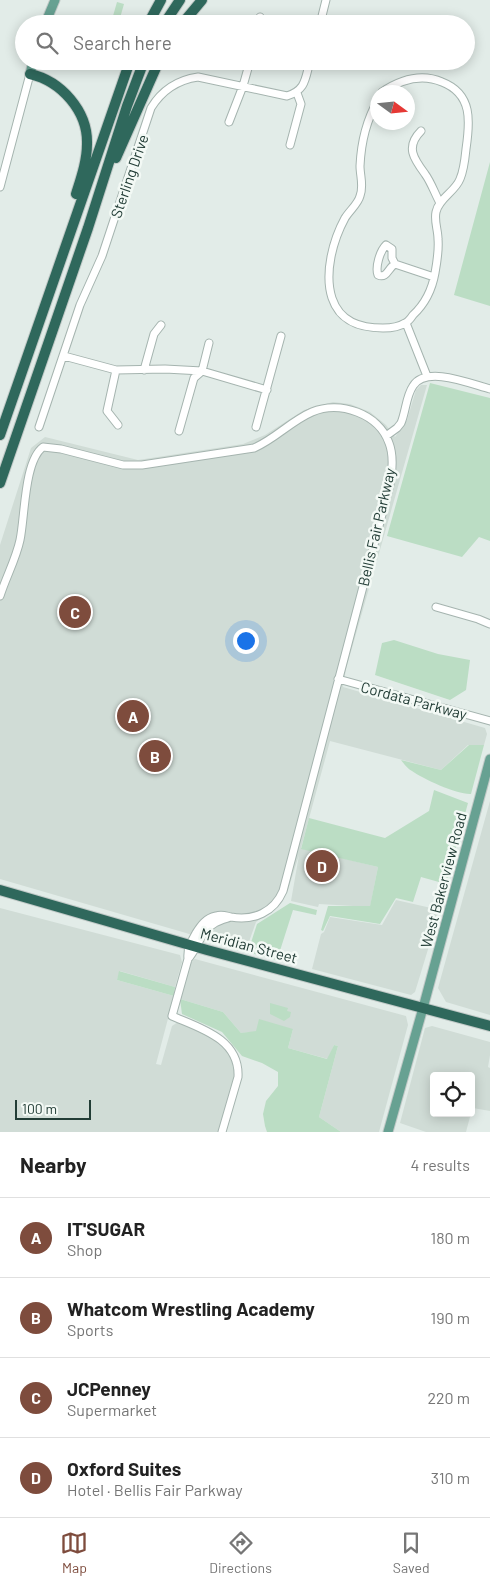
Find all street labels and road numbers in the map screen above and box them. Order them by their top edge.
street label: Sterling Drive [106,132,152,220]
street label: Bellis Fair Parkway [354,466,398,588]
street label: Cordata Parkway [359,677,469,723]
street label: West Bakerview Road [416,810,470,950]
street label: Meridian Street [199,923,299,967]

